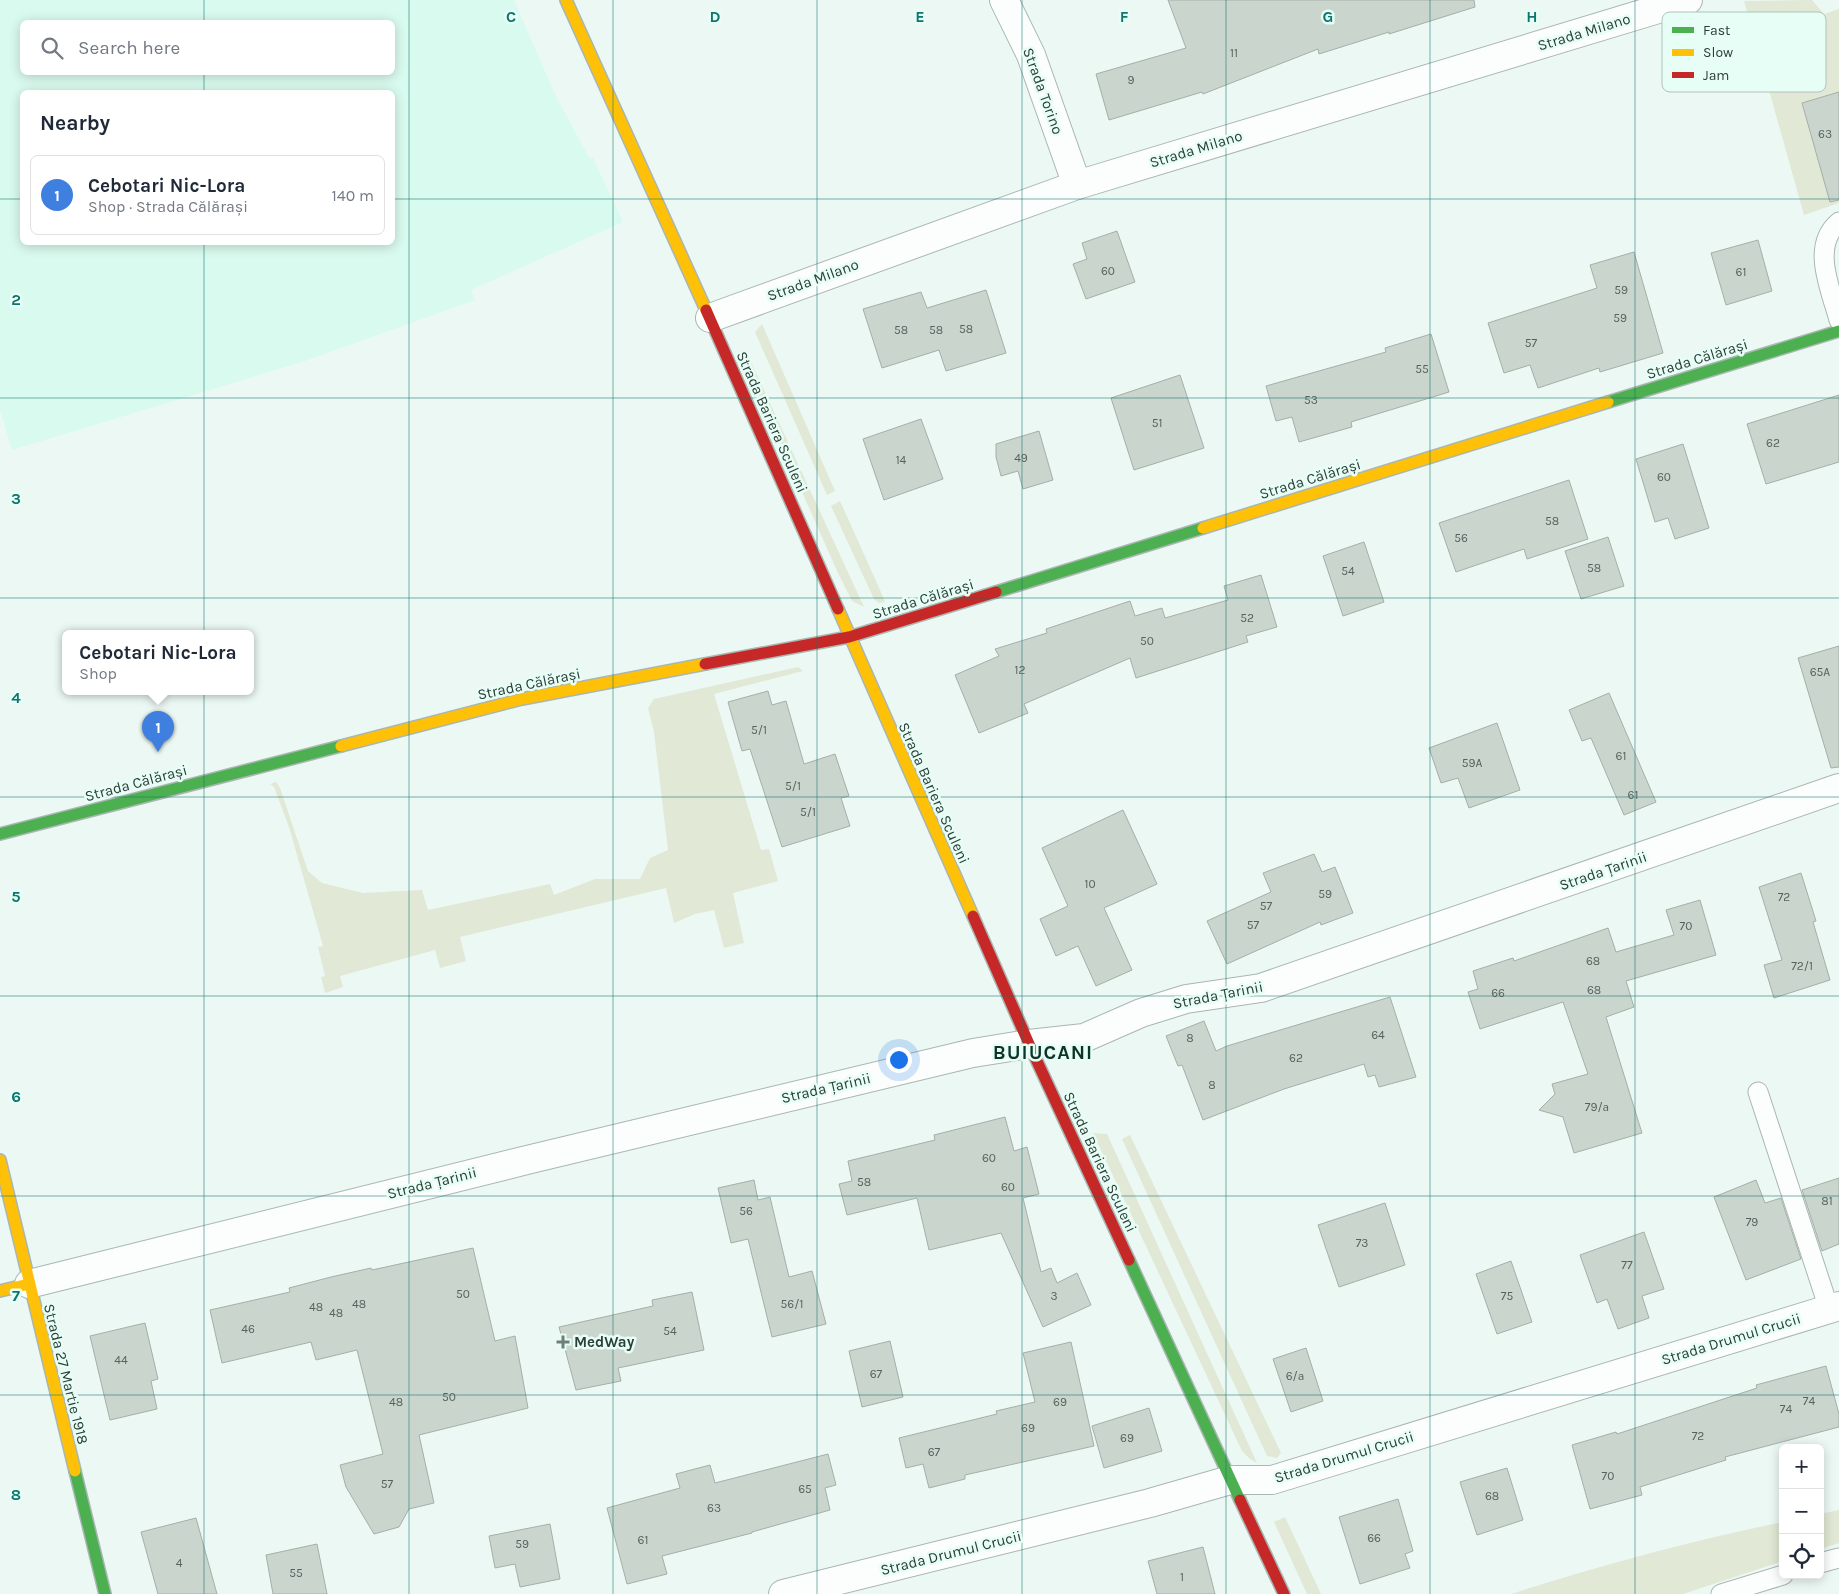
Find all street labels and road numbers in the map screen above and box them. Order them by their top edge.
street label: Strada Milano [1535,9,1633,55]
street label: Strada Torino [1019,45,1067,137]
street label: Strada Milano [1147,126,1245,172]
street label: Strada Milano [765,255,861,305]
street label: Strada Călărași [1644,335,1750,383]
street label: Strada Bariera Sculeni [733,349,811,495]
street label: Strada Călărași [1257,455,1363,503]
street label: Strada Călărași [870,575,976,623]
street label: Strada Călărași [476,664,582,704]
street label: Strada Bariera Sculeni [895,720,973,866]
street label: Strada Călărași [83,761,189,805]
street label: Strada Țarinii [1557,848,1649,894]
street label: Strada Țarinii [1171,977,1265,1013]
street label: Strada Țarinii [779,1069,873,1107]
street label: Strada Bariera Sculeni [1060,1089,1140,1235]
street label: Strada Țarinii [385,1163,479,1203]
street label: Strada 27 Martie 1918 [40,1302,92,1446]
street label: Strada Drumul Crucii [1659,1309,1803,1369]
street label: Strada Drumul Crucii [1272,1427,1416,1487]
street label: Strada Drumul Crucii [879,1527,1023,1579]

